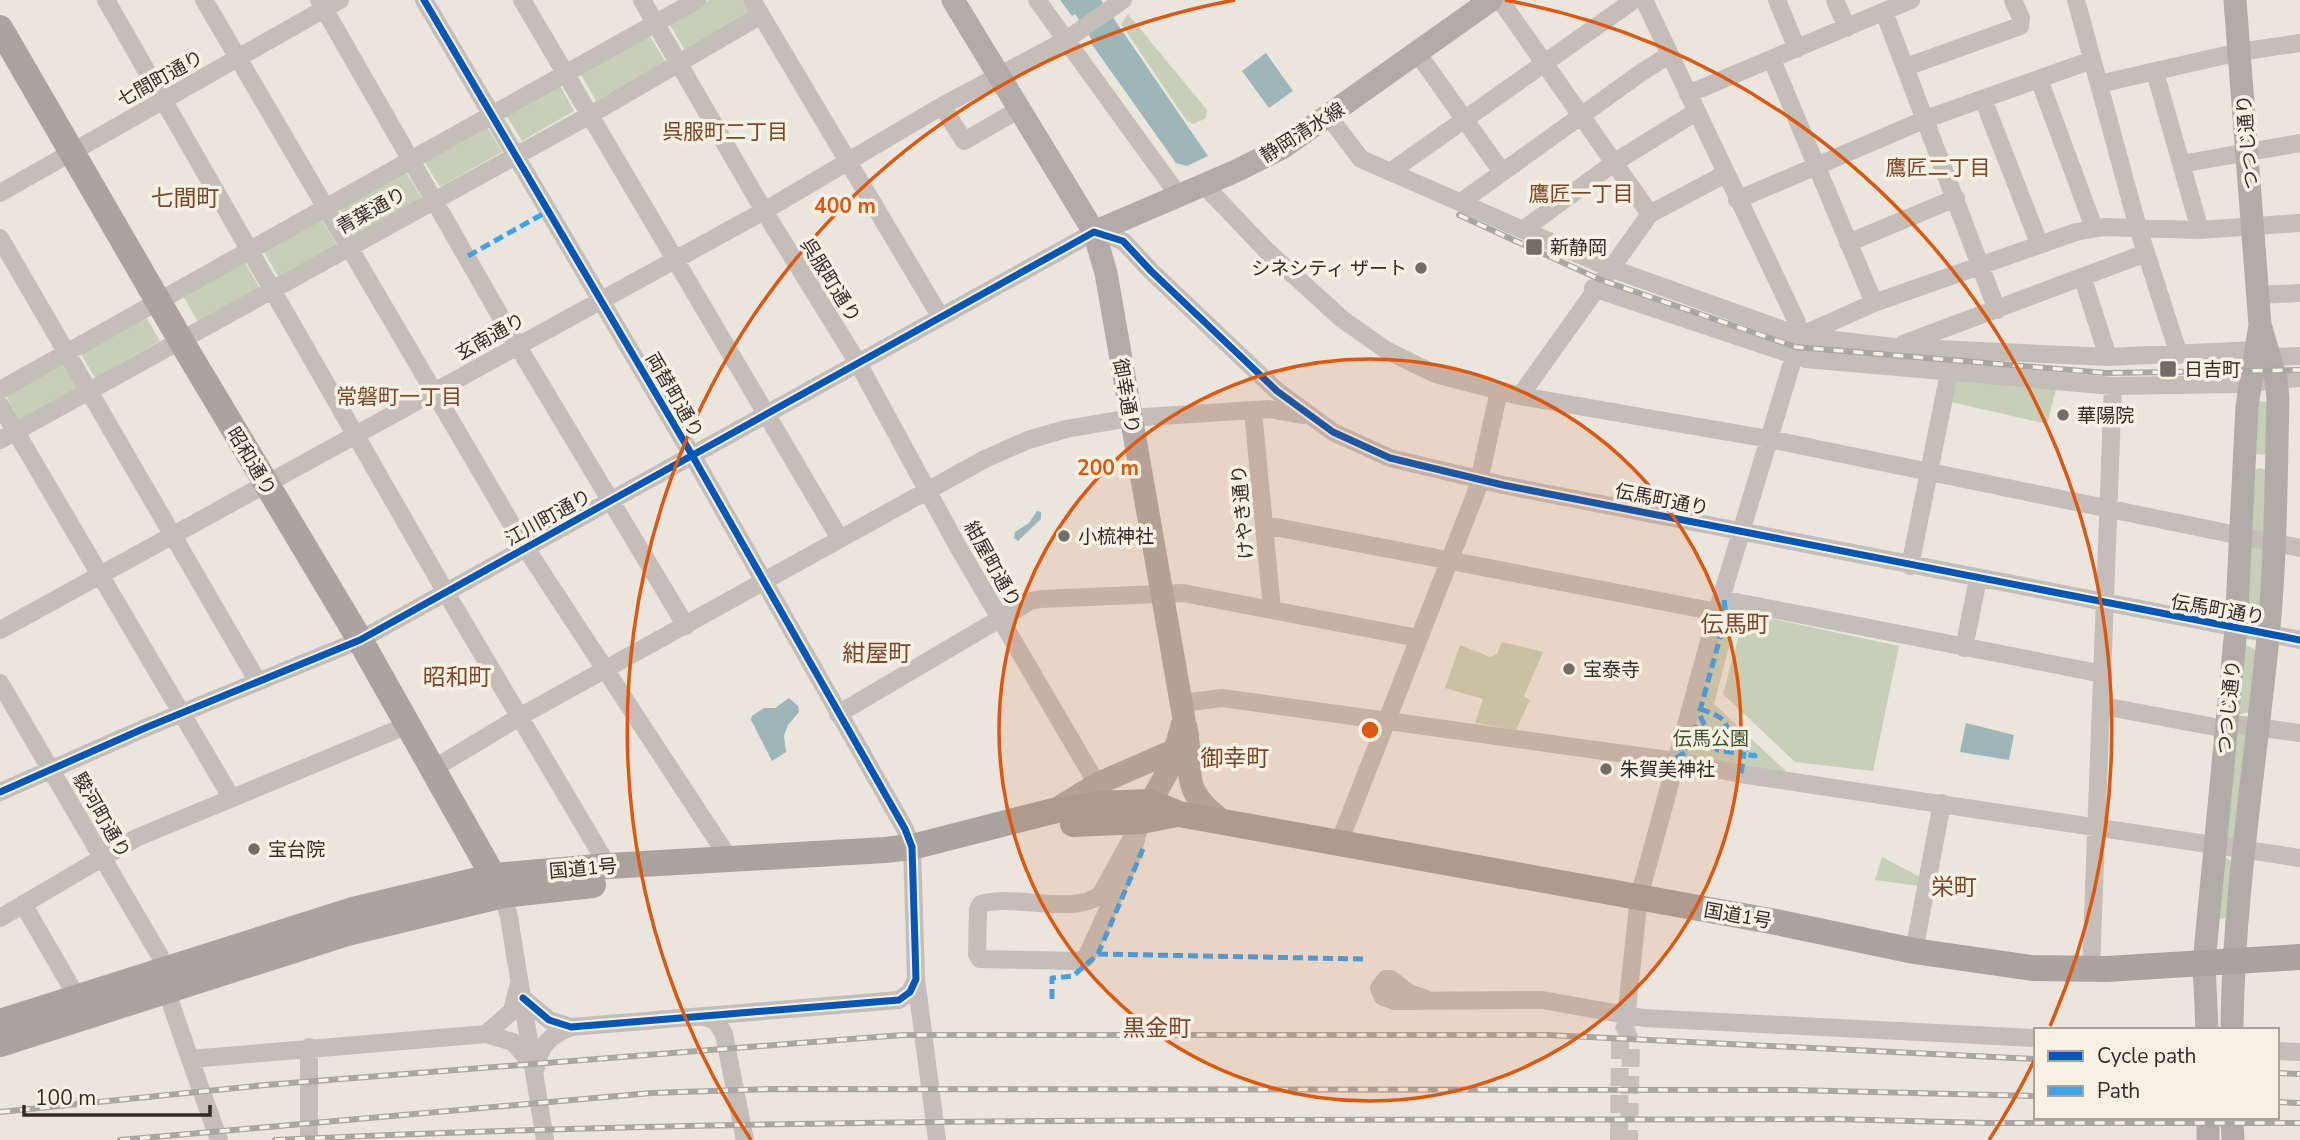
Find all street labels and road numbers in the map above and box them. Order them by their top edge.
street label: 七間町通り [113,44,208,113]
street label: つつじ通り [2231,93,2265,190]
street label: 静岡清水線 [1255,97,1350,169]
street label: 青葉通り [332,181,411,241]
street label: 呉服町通り [794,233,866,328]
street label: 玄南通り [451,307,530,367]
street label: 両替町通り [639,348,709,443]
street label: 御幸通り [1107,356,1145,436]
street label: 昭和通り [220,422,282,501]
street label: けやき通り [1226,463,1260,560]
street label: 伝馬町通り [1613,478,1711,522]
street label: 江川町通り [501,483,596,552]
street label: 紺屋町通り [958,517,1027,612]
street label: 伝馬町通り [2169,589,2267,631]
street label: つつじ通り [2211,658,2247,756]
street label: 駿河町通り [66,768,136,863]
street label: 国道1号 [548,853,618,885]
street label: 国道1号 [1702,897,1774,935]

